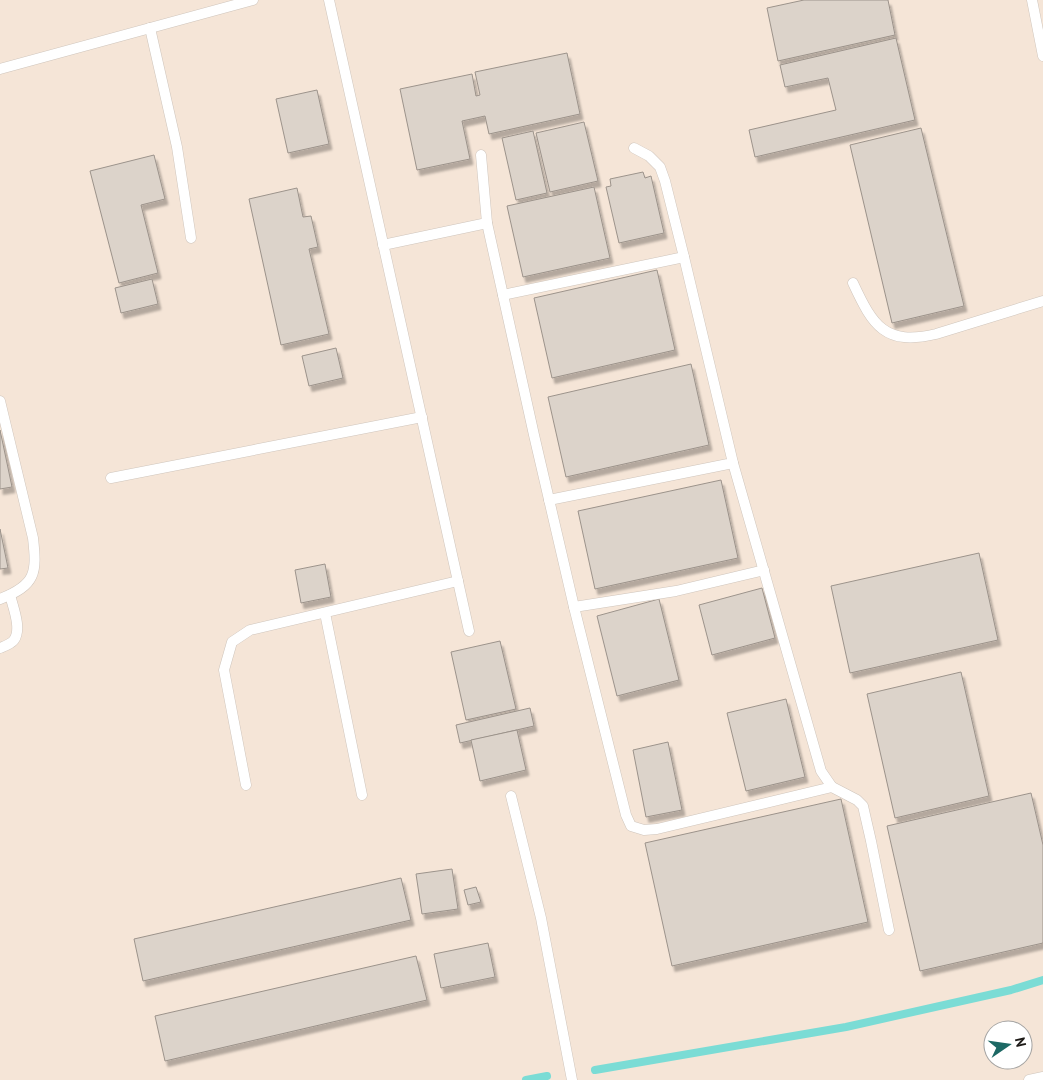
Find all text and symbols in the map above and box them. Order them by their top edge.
north arrow [983,1020,1033,1070]
text: N [1011,1036,1030,1049]

